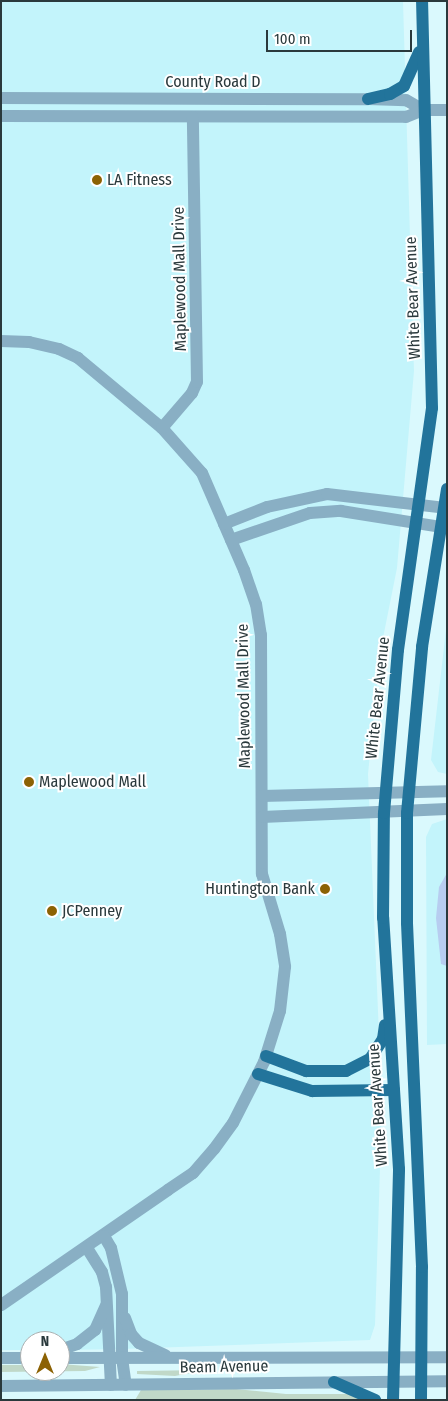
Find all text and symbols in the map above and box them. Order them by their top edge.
scale bar [268,20,414,52]
text: 100 m [274,30,311,48]
street label: County Road D [165,72,261,92]
place label: LA Fitness [107,170,172,190]
marker: LA Fitness [91,174,103,186]
street label: Maplewood Mall Drive [169,207,191,351]
street label: White Bear Avenue [401,236,425,360]
street label: Maplewood Mall Drive [233,624,255,768]
street label: White Bear Avenue [362,636,394,760]
place label: Maplewood Mall [39,772,146,792]
marker: Maplewood Mall [23,776,35,788]
place label: Huntington Bank [205,879,315,899]
marker: Huntington Bank [319,883,331,895]
place label: JCPenney [62,901,122,921]
marker: JCPenney [46,905,58,917]
street label: White Bear Avenue [364,1043,392,1167]
north arrow [20,1331,70,1381]
text: N [41,1333,49,1350]
street label: Beam Avenue [180,1357,268,1377]

